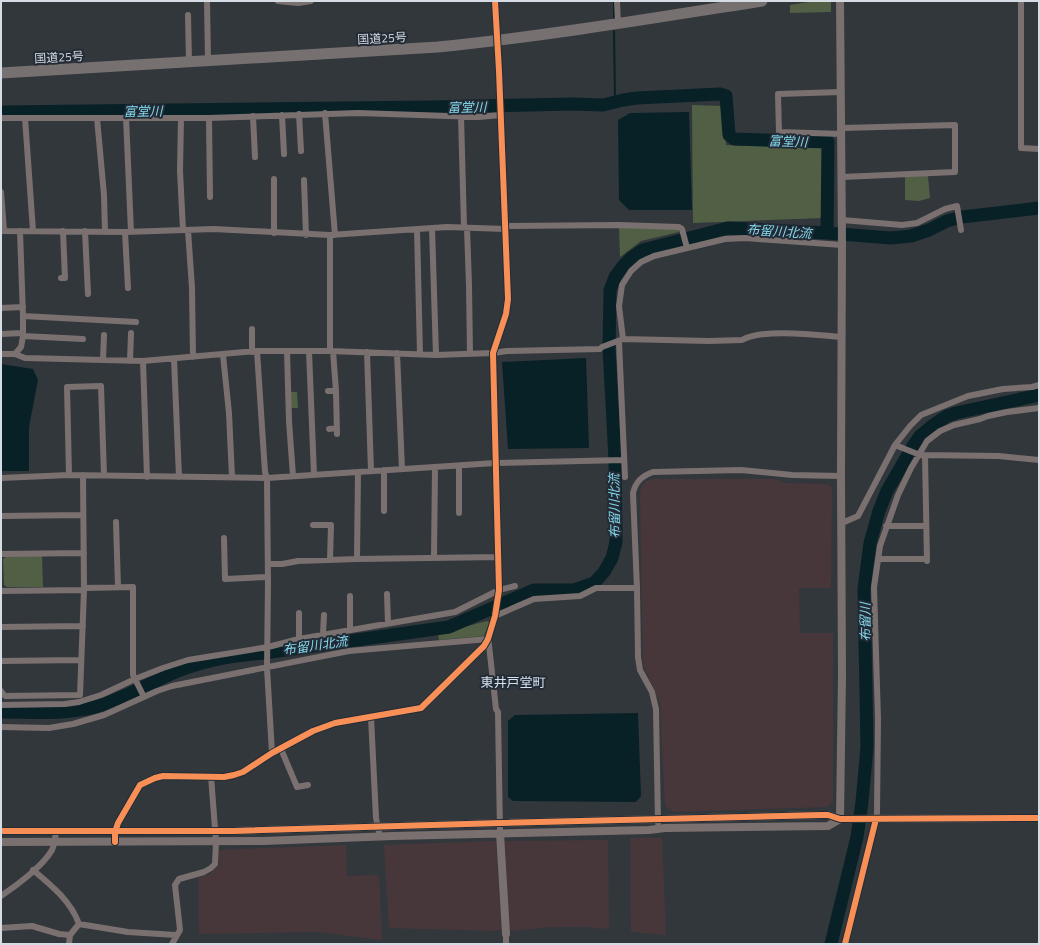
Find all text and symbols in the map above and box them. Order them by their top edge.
street label: 国道25号 [357,27,407,49]
street label: 国道25号 [34,46,84,68]
water label: 富堂川 [447,97,489,117]
water label: 富堂川 [123,101,165,121]
water label: 富堂川 [768,130,810,152]
water label: 布留川北流 [746,219,814,243]
water label: 布留川北流 [603,471,625,539]
water label: 布留川 [855,600,875,642]
water label: 布留川北流 [281,630,351,659]
district label: 東井戸堂町 [480,672,546,692]

